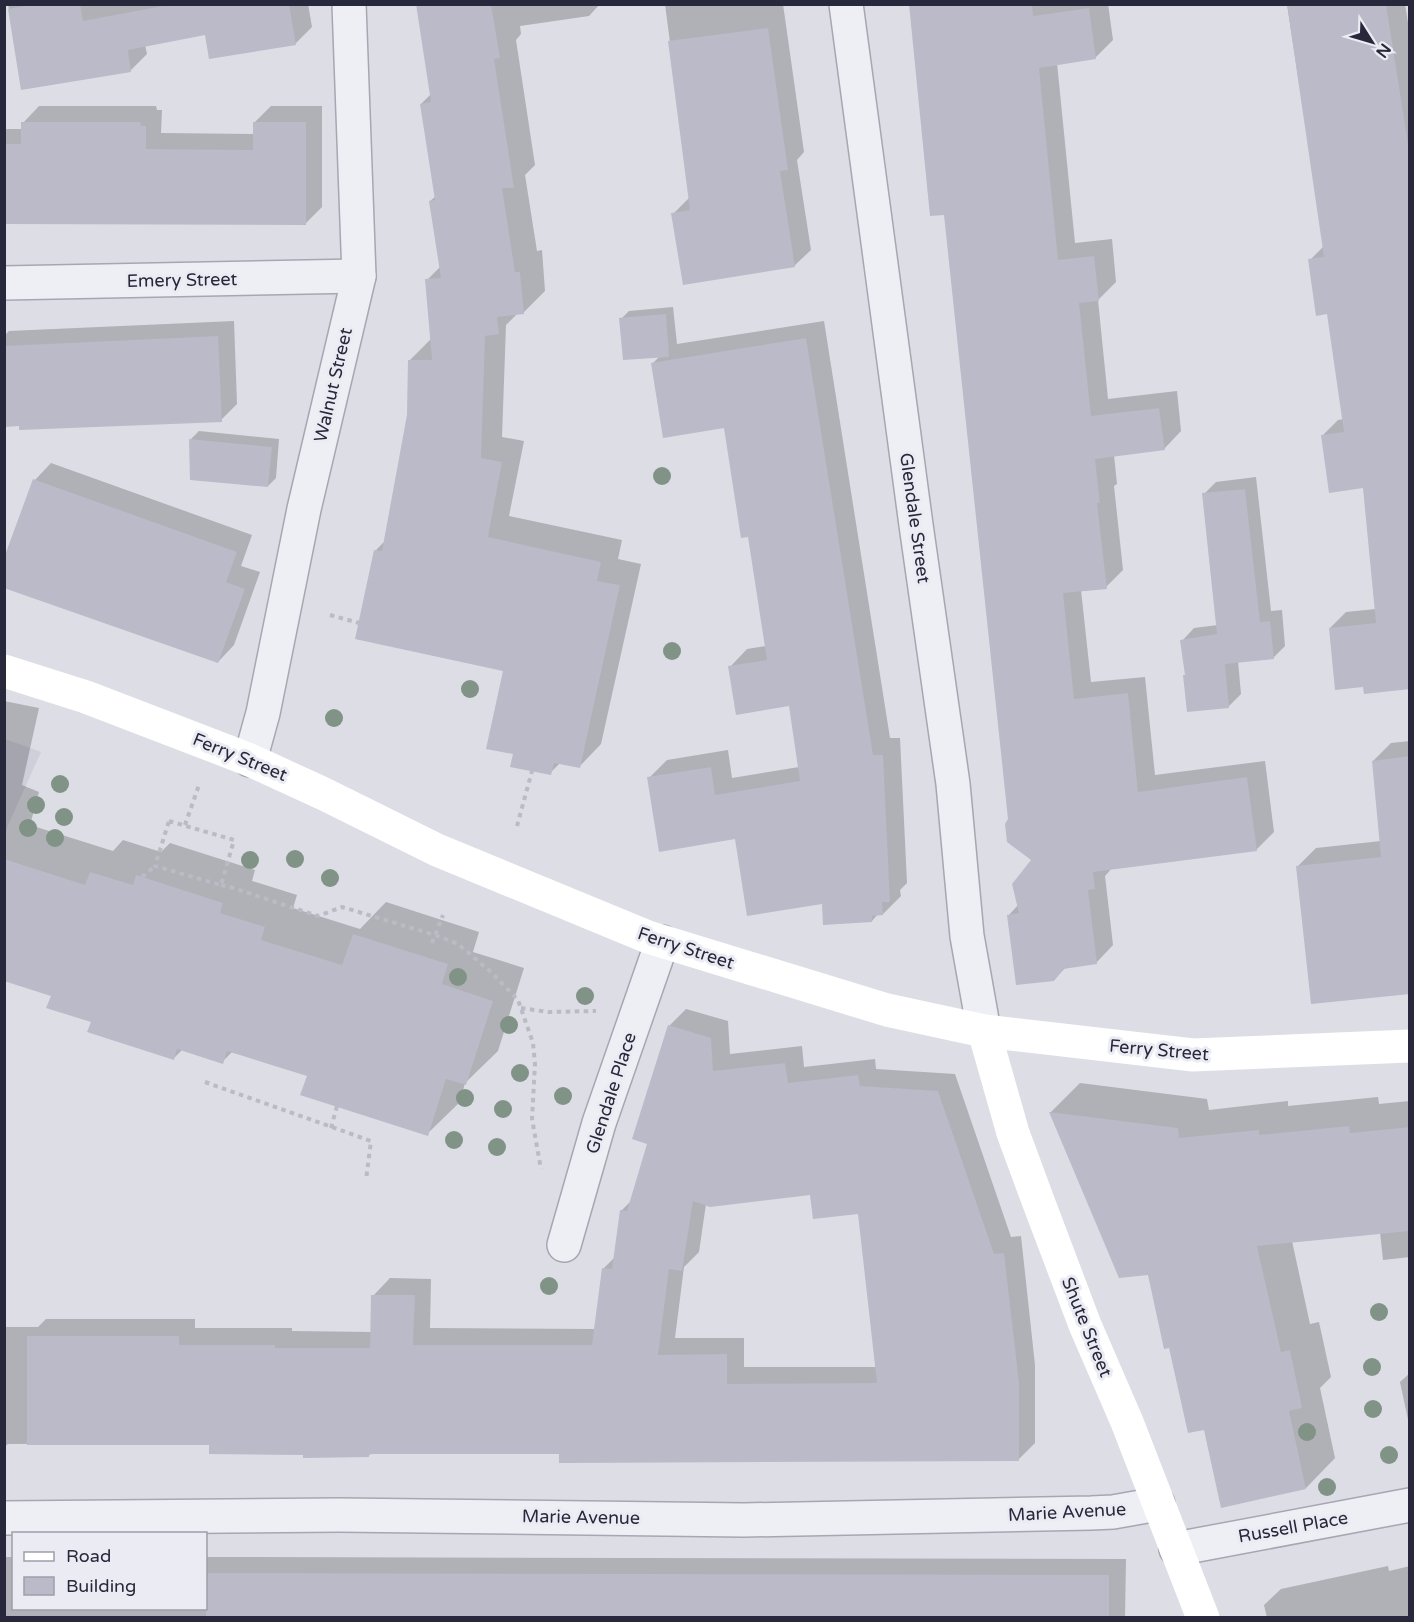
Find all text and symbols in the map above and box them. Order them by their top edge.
north arrow [1342,12,1402,72]
text: N [1371,39,1395,62]
street label: Emery Street [126,268,238,292]
street label: Walnut Street [309,325,357,444]
street label: Glendale Street [895,451,935,585]
street label: Ferry Street [190,728,291,786]
street label: Ferry Street [635,922,737,974]
street label: Glendale Place [581,1029,641,1157]
street label: Ferry Street [1108,1035,1210,1065]
street label: Shute Street [1057,1274,1117,1380]
street label: Marie Avenue [1007,1498,1127,1526]
street label: Marie Avenue [522,1505,640,1529]
street label: Russell Place [1236,1507,1350,1547]
legend [12,1532,207,1610]
text: Road [66,1545,111,1567]
text: Building [66,1575,136,1597]

